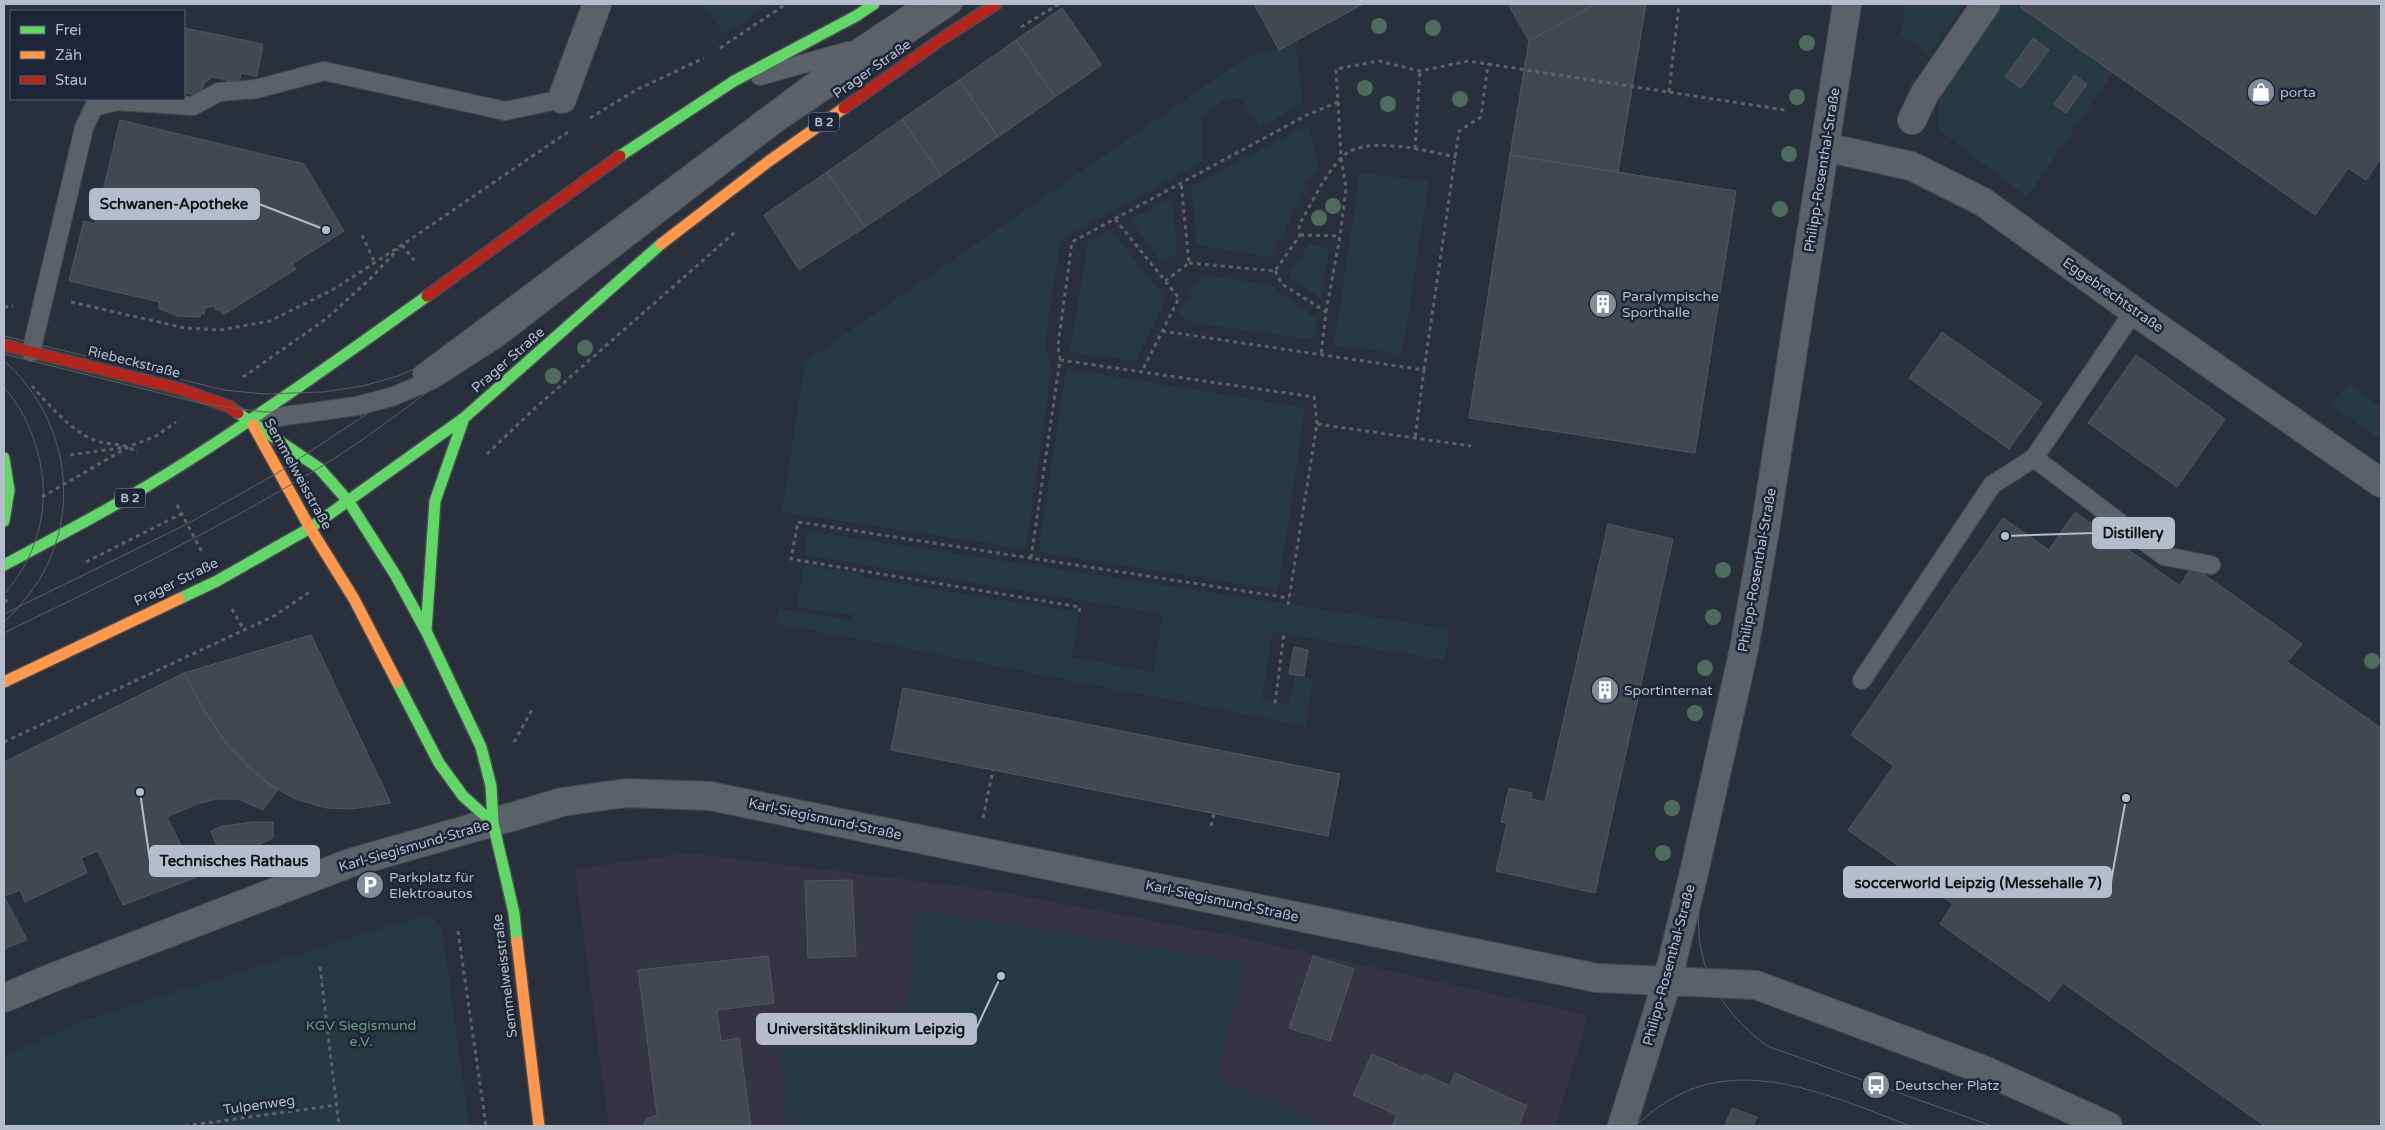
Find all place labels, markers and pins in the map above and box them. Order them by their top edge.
shop icon: porta [2246,77,2276,107]
place label: porta [2280,84,2316,101]
callout: Schwanen-Apotheke [90,189,259,219]
place label: Paralympische Sporthalle [1622,288,1719,321]
building icon: Paralympische Sporthalle [1588,289,1618,319]
callout: Distillery [2093,518,2174,548]
building icon: Sportinternat [1590,675,1620,705]
place label: Sportinternat [1624,682,1713,699]
callout: Technisches Rathaus [150,846,319,876]
callout: soccerworld Leipzig (Messehalle 7) [1844,867,2111,897]
place label: Parkplatz für Elektroautos [389,869,475,902]
parking icon: Parkplatz für Elektroautos [355,870,385,900]
callout: Universitätsklinikum Leipzig [757,1014,976,1044]
bus stop icon: Deutscher Platz [1861,1070,1891,1100]
place label: Deutscher Platz [1895,1077,2000,1094]

